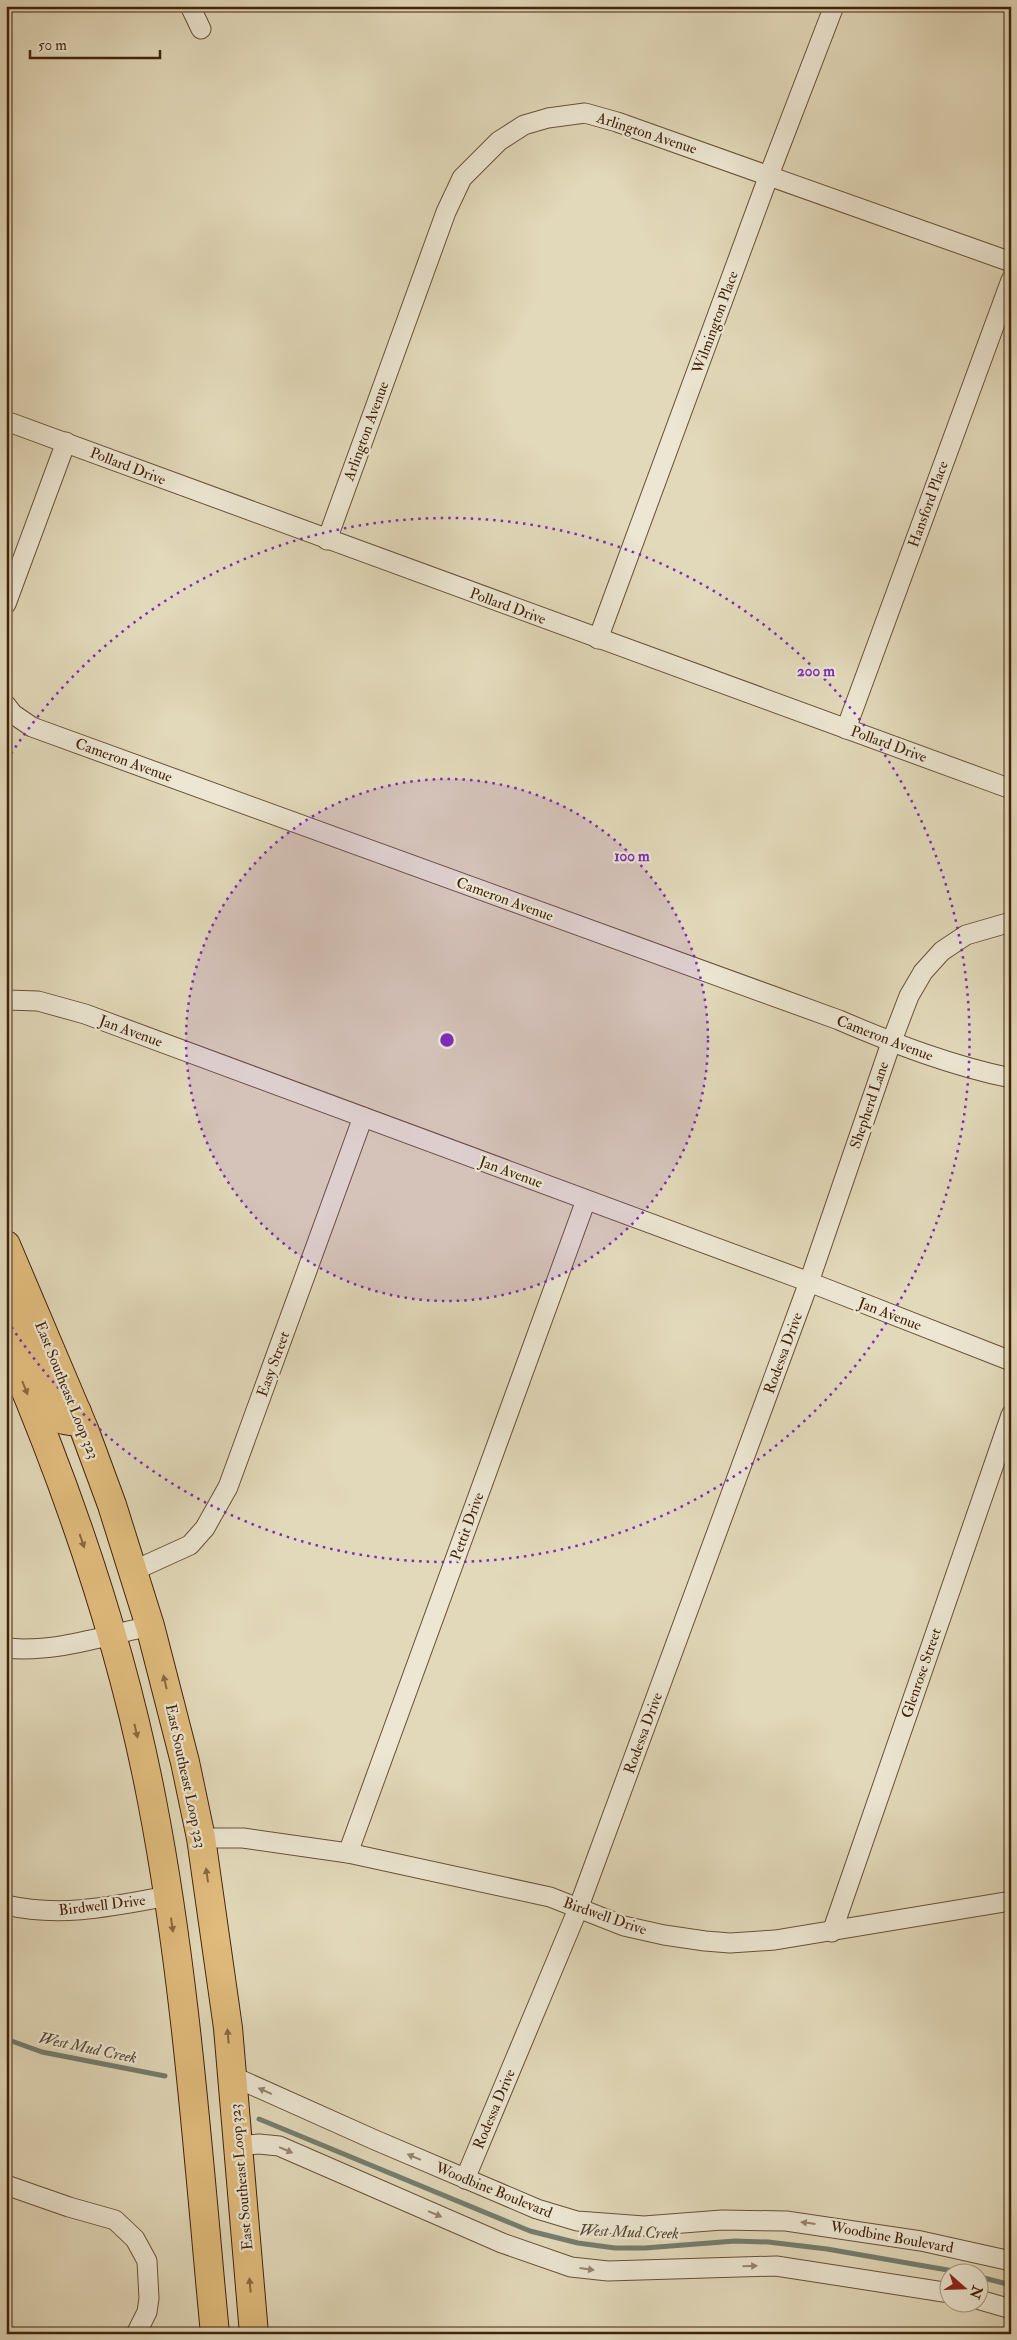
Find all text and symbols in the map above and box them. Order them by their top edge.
scale bar [30,28,160,60]
text: 50 m [38,36,67,55]
street label: Arlington Avenue [593,108,699,159]
street label: Wilmington Place [688,268,743,377]
street label: Arlington Avenue [339,379,393,484]
street label: Pollard Drive [87,443,168,490]
street label: Hansford Place [904,458,953,550]
street label: Pollard Drive [467,584,549,629]
text: 200 m [797,662,835,681]
street label: Pollard Drive [848,722,930,767]
street label: Cameron Avenue [73,734,175,787]
text: 100 m [614,847,650,866]
street label: Cameron Avenue [454,873,556,926]
street label: Jan Avenue [95,1011,165,1053]
street label: Cameron Avenue [834,1011,936,1066]
centre of rings [438,1031,456,1049]
street label: Shepherd Lane [846,1059,894,1152]
street label: Jan Avenue [475,1152,545,1194]
street label: Jan Avenue [854,1293,924,1336]
street label: Rodessa Drive [760,1310,807,1397]
street label: East Southeast Loop 323 [29,1318,103,1462]
street label: Easy Street [253,1329,294,1399]
one-way arrow [22,1381,30,1396]
street label: Pettit Drive [446,1490,488,1563]
one-way arrow [79,1533,86,1548]
street label: Glenrose Street [897,1626,946,1721]
one-way arrow [161,1675,169,1690]
street label: Rodessa Drive [620,1690,667,1777]
street label: East Southeast Loop 323 [160,1702,210,1850]
one-way arrow [132,1723,140,1738]
one-way arrow [202,1867,210,1883]
street label: Birdwell Drive [58,1891,146,1920]
street label: Birdwell Drive [561,1893,649,1940]
one-way arrow [169,1917,177,1933]
water label: West Mud Creek [37,2028,139,2068]
one-way arrow [224,2028,232,2044]
street label: Rodessa Drive [469,2066,520,2152]
one-way arrow [258,2087,272,2095]
street label: East Southeast Loop 323 [226,2103,258,2251]
one-way arrow [279,2146,293,2154]
one-way arrow [407,2152,421,2160]
street label: Woodbine Boulevard [432,2158,556,2223]
one-way arrow [428,2211,442,2219]
street label: Woodbine Boulevard [828,2217,955,2258]
one-way arrow [800,2219,816,2227]
water label: West Mud Creek [579,2220,680,2244]
one-way arrow [742,2261,758,2269]
north arrow [940,2262,990,2312]
one-way arrow [580,2265,596,2273]
one-way arrow [246,2277,254,2293]
text: N [965,2283,986,2302]

